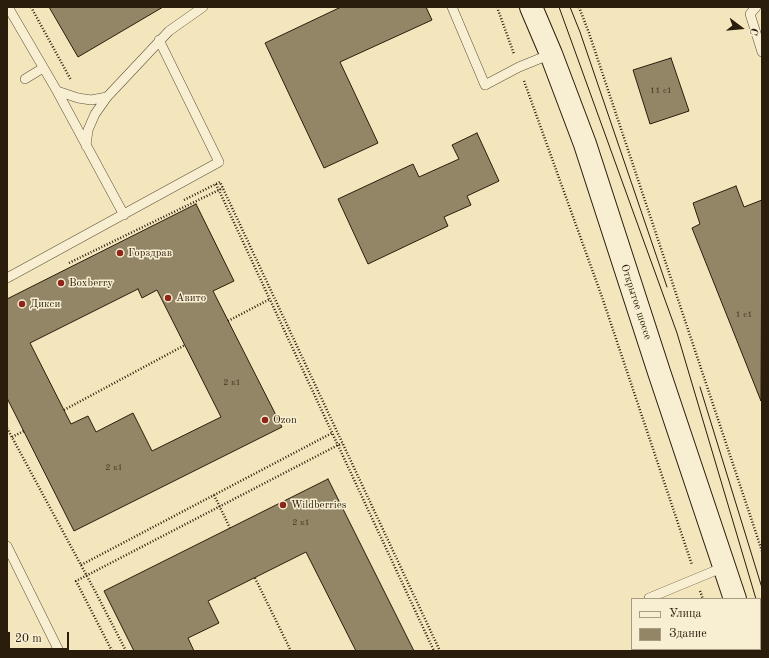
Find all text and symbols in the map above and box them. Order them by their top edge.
north arrow [721,8,761,48]
text: С [747,26,759,36]
house number: 11 с1 [650,86,672,96]
place label: Горздрав [128,246,172,260]
marker: Горздрав [115,248,125,258]
street label: Открытое шоссе [618,263,654,341]
place label: Boxberry [69,276,113,290]
marker: Boxberry [56,278,66,288]
place label: Авито [176,291,206,305]
marker: Авито [163,293,173,303]
place label: Дикси [30,297,60,311]
marker: Дикси [17,299,27,309]
house number: 1 с1 [736,310,752,320]
house number: 2 к1 [223,378,241,388]
place label: Ozon [273,413,297,427]
marker: Ozon [260,415,270,425]
house number: 2 к1 [105,463,123,473]
place label: Wildberries [291,498,346,512]
marker: Wildberries [278,500,288,510]
house number: 2 к1 [292,518,310,528]
legend [631,598,761,650]
text: Улица [669,608,702,620]
scale bar [10,624,71,650]
text: Здание [669,628,707,640]
text: 20 m [15,633,42,645]

